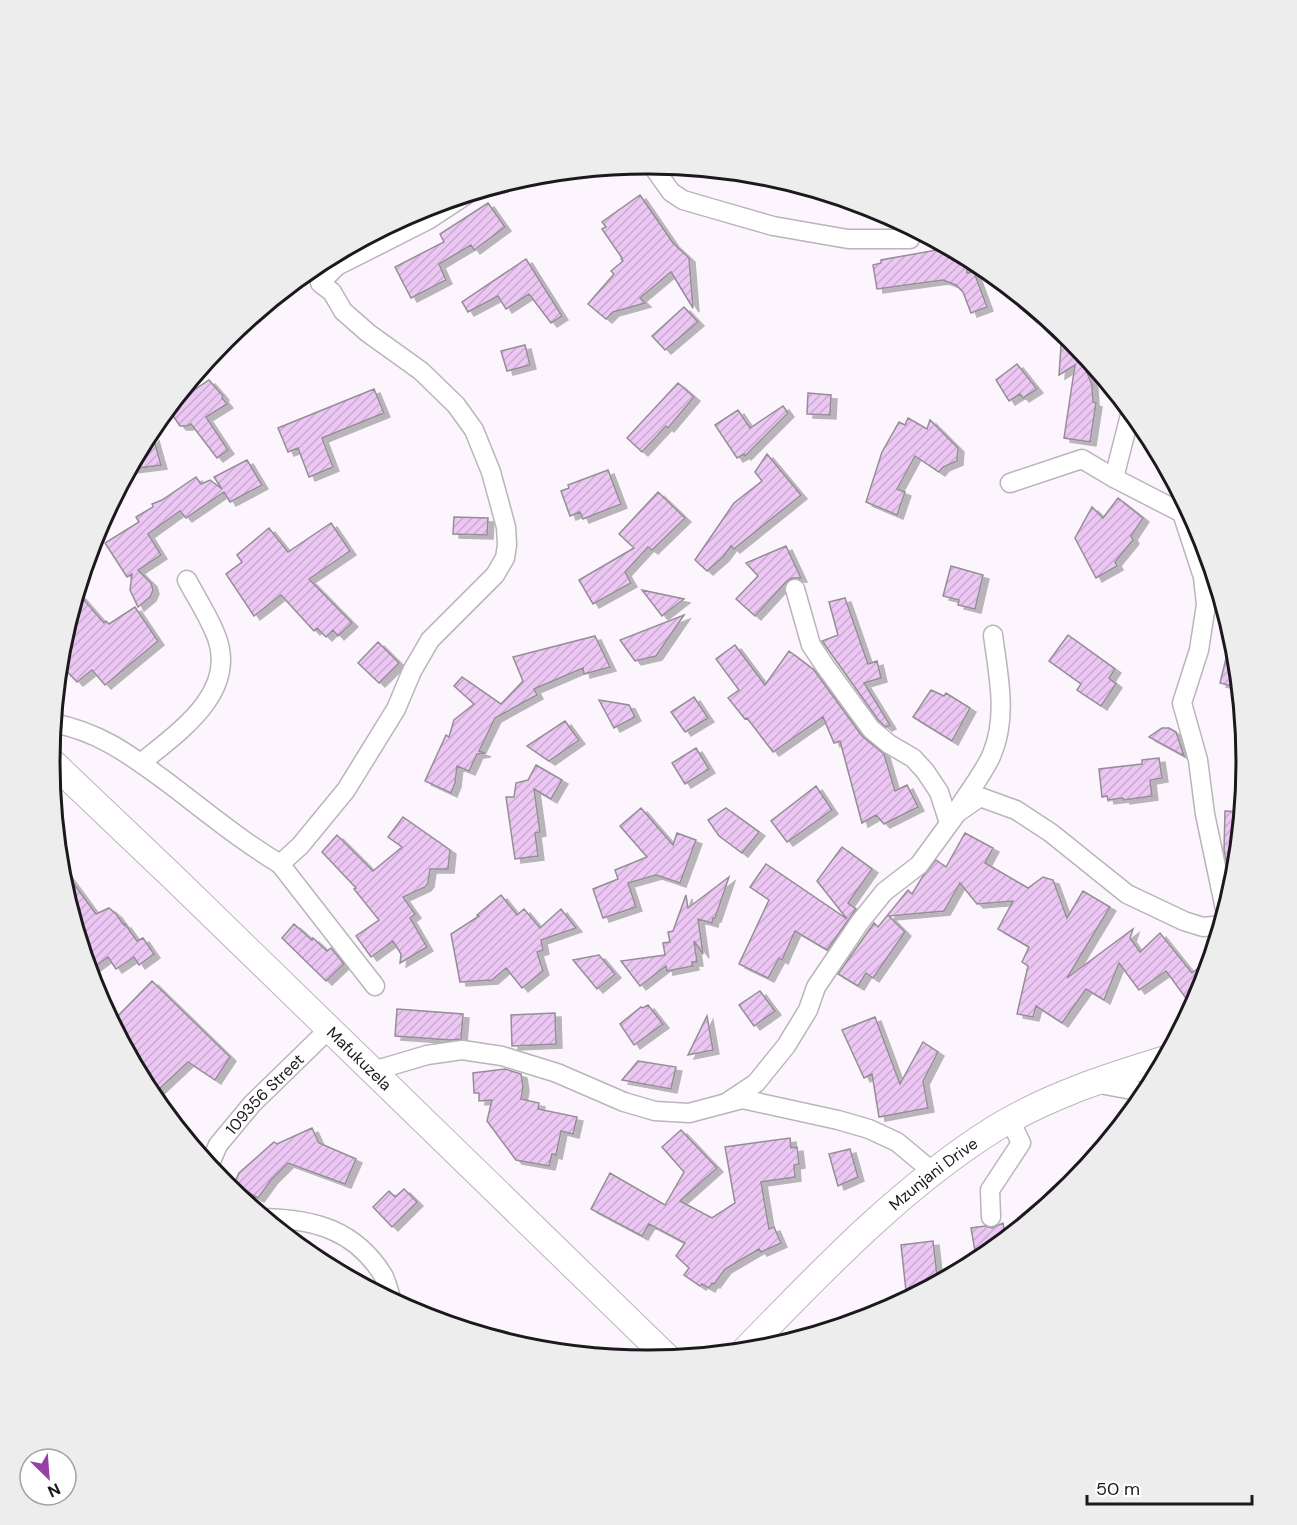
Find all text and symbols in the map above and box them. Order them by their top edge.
street label: Mafukuzela [323,1022,397,1095]
street label: 109356 Street [221,1049,308,1139]
street label: Mzunjani Drive [884,1132,981,1215]
north arrow [18,1447,78,1507]
scale bar [1087,1468,1252,1506]
text: 50 m [1096,1477,1140,1501]
text: N [44,1478,64,1502]

